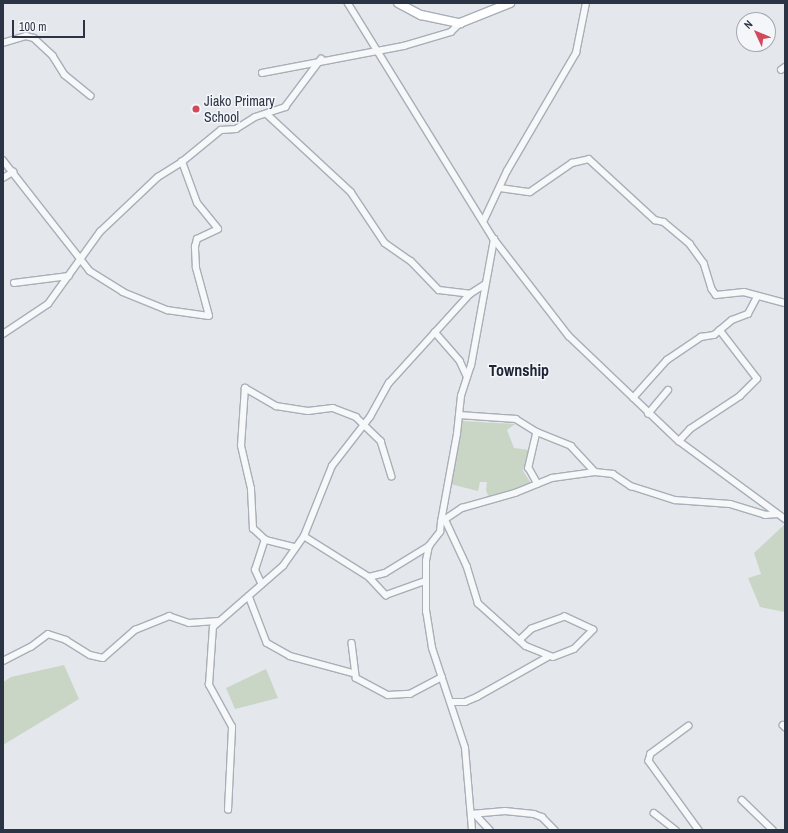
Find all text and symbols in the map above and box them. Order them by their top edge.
scale bar [14,12,87,38]
north arrow [736,12,776,52]
text: N [741,17,755,32]
text: 100 m [19,19,46,35]
place label: Jiako Primary School [204,93,275,126]
marker: Jiako Primary School [191,104,201,114]
district label: Township [489,360,549,380]

